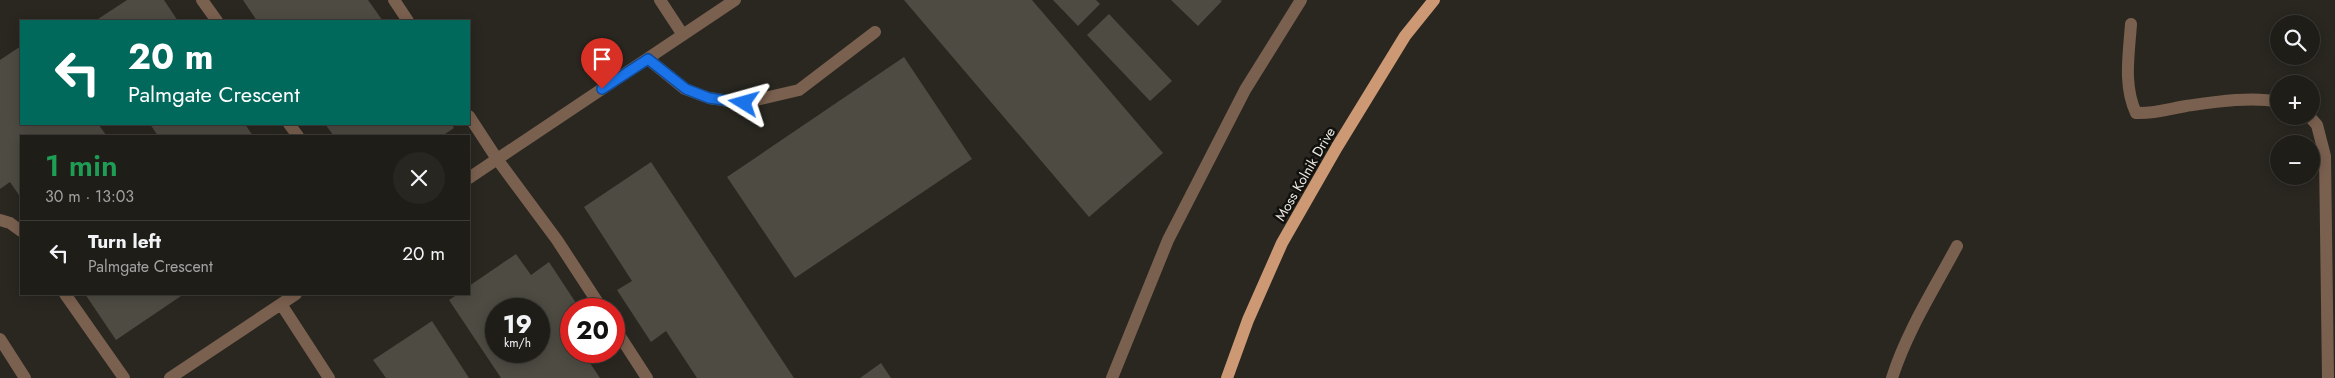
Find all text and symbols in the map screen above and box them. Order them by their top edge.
map controls [2270,15,2320,185]
button: search [2270,15,2320,65]
text: 20 m [128,32,213,82]
pin [581,38,623,89]
icon: left [45,40,110,105]
icon: arrive [588,45,616,73]
button: + [2270,75,2320,125]
position arrow [717,76,769,128]
text: Palmgate Crescent [128,78,300,110]
street label: Moss Kolnik Drive [1270,123,1340,225]
button: − [2270,135,2320,185]
text: 1 min [45,144,118,187]
button: close [393,152,445,204]
text: 30 m · 13:03 [45,185,134,208]
text: Turn left [88,228,161,255]
icon: left [45,239,73,267]
text: 20 m [402,240,445,267]
text: Palmgate Crescent [88,255,213,278]
speed limit sign: 20 [560,298,625,363]
text: 19 [503,306,532,342]
text: km/h [504,334,531,352]

